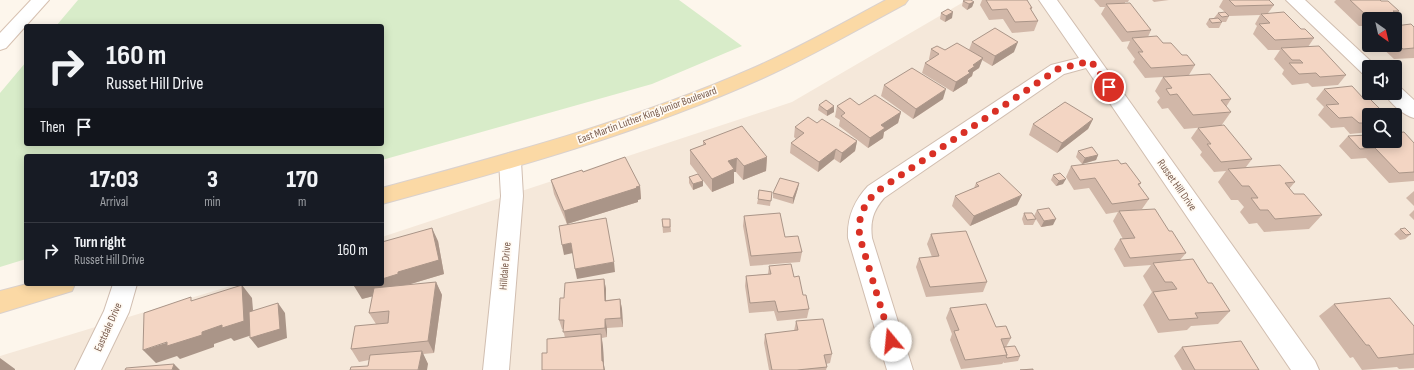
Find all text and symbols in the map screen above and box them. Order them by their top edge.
north arrow [1362,12,1402,52]
map controls [1362,12,1402,148]
text: 160 m [106,39,166,72]
icon: right [40,40,92,92]
button: sound [1362,60,1402,100]
pin [1092,70,1126,104]
text: Russet Hill Drive [106,73,204,94]
icon: arrive [1098,76,1120,98]
street label: East Martin Luther King Junior Boulevard [576,84,719,146]
button: search [1362,108,1402,148]
icon: arrive [73,116,95,138]
text: Then [40,118,65,137]
street label: Russet Hill Drive [1155,157,1199,213]
text: 17:03 [90,165,139,194]
text: 3 [207,165,218,194]
text: 170 [286,165,318,194]
text: Arrival [100,194,128,210]
text: min [204,194,221,210]
text: m [298,194,306,210]
text: Turn right [74,233,126,252]
icon: right [40,240,62,262]
text: 160 m [337,241,368,260]
street label: Hilldale Drive [496,242,514,290]
text: Russet Hill Drive [74,252,144,268]
street label: Eastdale Drive [91,301,125,353]
position arrow [870,320,912,362]

